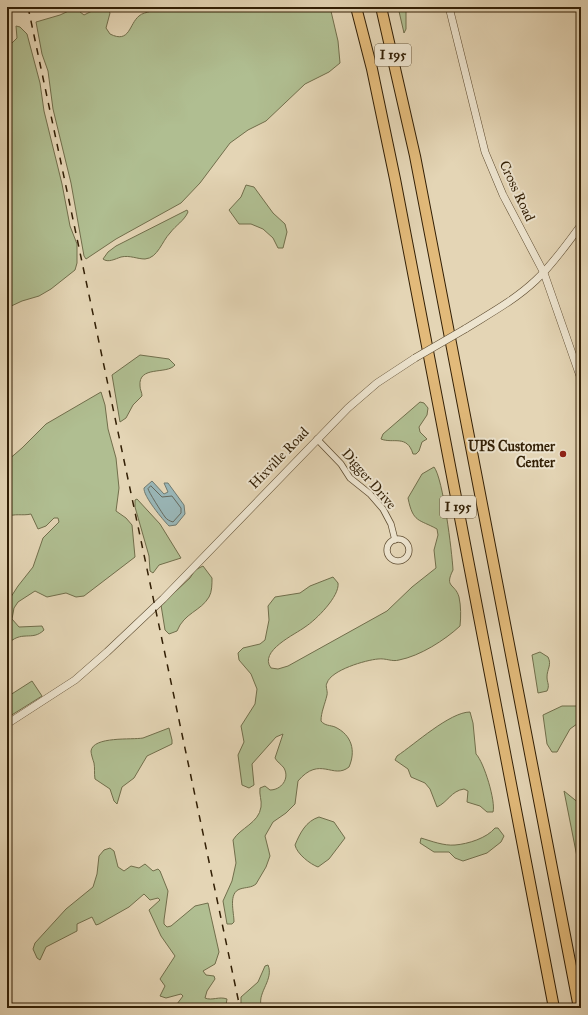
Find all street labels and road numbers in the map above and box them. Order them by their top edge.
road number: I 195 [375,44,411,66]
street label: Cross Road [496,158,538,224]
street label: Hixville Road [245,424,313,492]
street label: Digger Drive [338,445,400,513]
road number: I 195 [440,496,476,518]

